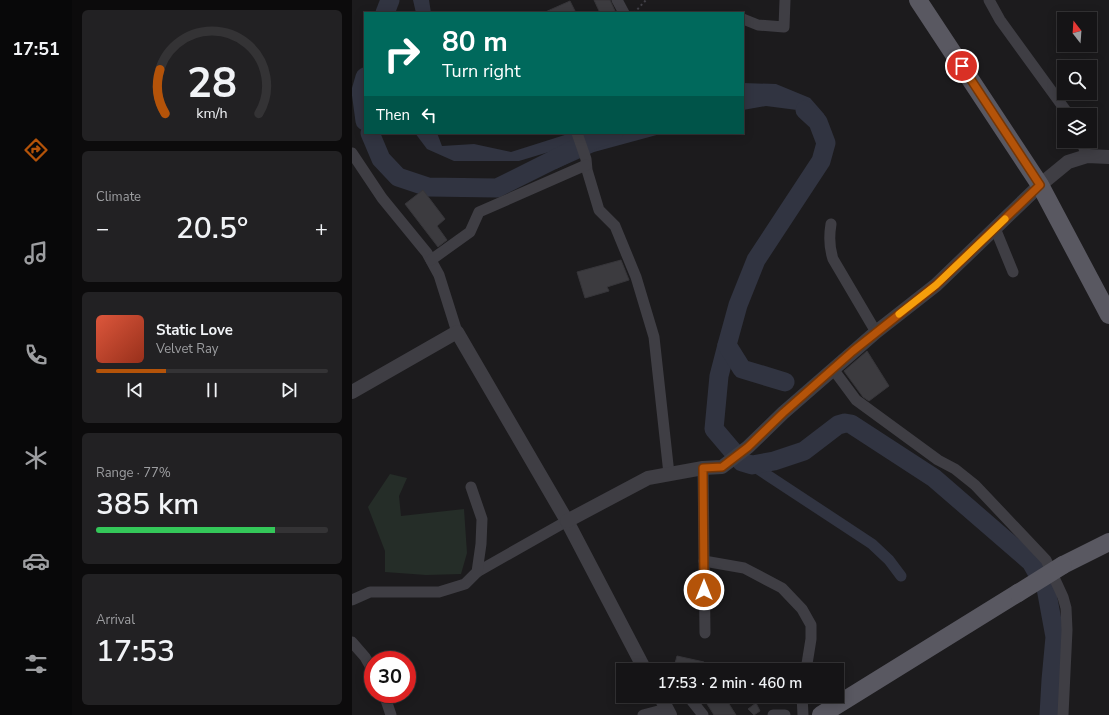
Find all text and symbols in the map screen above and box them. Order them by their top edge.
north arrow [1057,12,1097,52]
map controls [1057,12,1097,148]
text: 80 m [442,23,508,61]
icon: right [376,28,428,80]
text: 17:51 [12,37,60,61]
pin [945,49,979,83]
text: 28 [187,54,237,111]
icon: arrive [951,55,973,77]
text: Turn right [442,59,521,83]
button: search [1057,60,1097,100]
text: km/h [196,103,228,122]
icon: left [418,104,440,126]
text: Then [376,105,410,125]
button: layers [1057,108,1097,148]
icon: directions [22,136,50,164]
text: Climate [96,188,141,206]
text: 20.5° [176,208,248,249]
text: − [96,214,109,244]
text: + [315,214,328,244]
icon: music [22,239,50,267]
text: Static Love [156,320,233,340]
text: Velvet Ray [156,340,218,358]
icon: phone [22,341,50,369]
icon: previous [124,379,146,401]
icon: pause [201,379,223,401]
icon: next [278,379,300,401]
icon: climate [22,444,50,472]
text: Range · 77% [96,464,171,482]
text: 385 km [96,484,199,525]
icon: car [22,547,50,575]
position arrow [683,569,725,611]
text: Arrival [96,611,135,629]
text: 17:53 [96,631,175,672]
icon: filters [22,650,50,678]
speed limit sign: 30 [364,651,416,703]
text: 17:53 · 2 min · 460 m [658,673,802,693]

